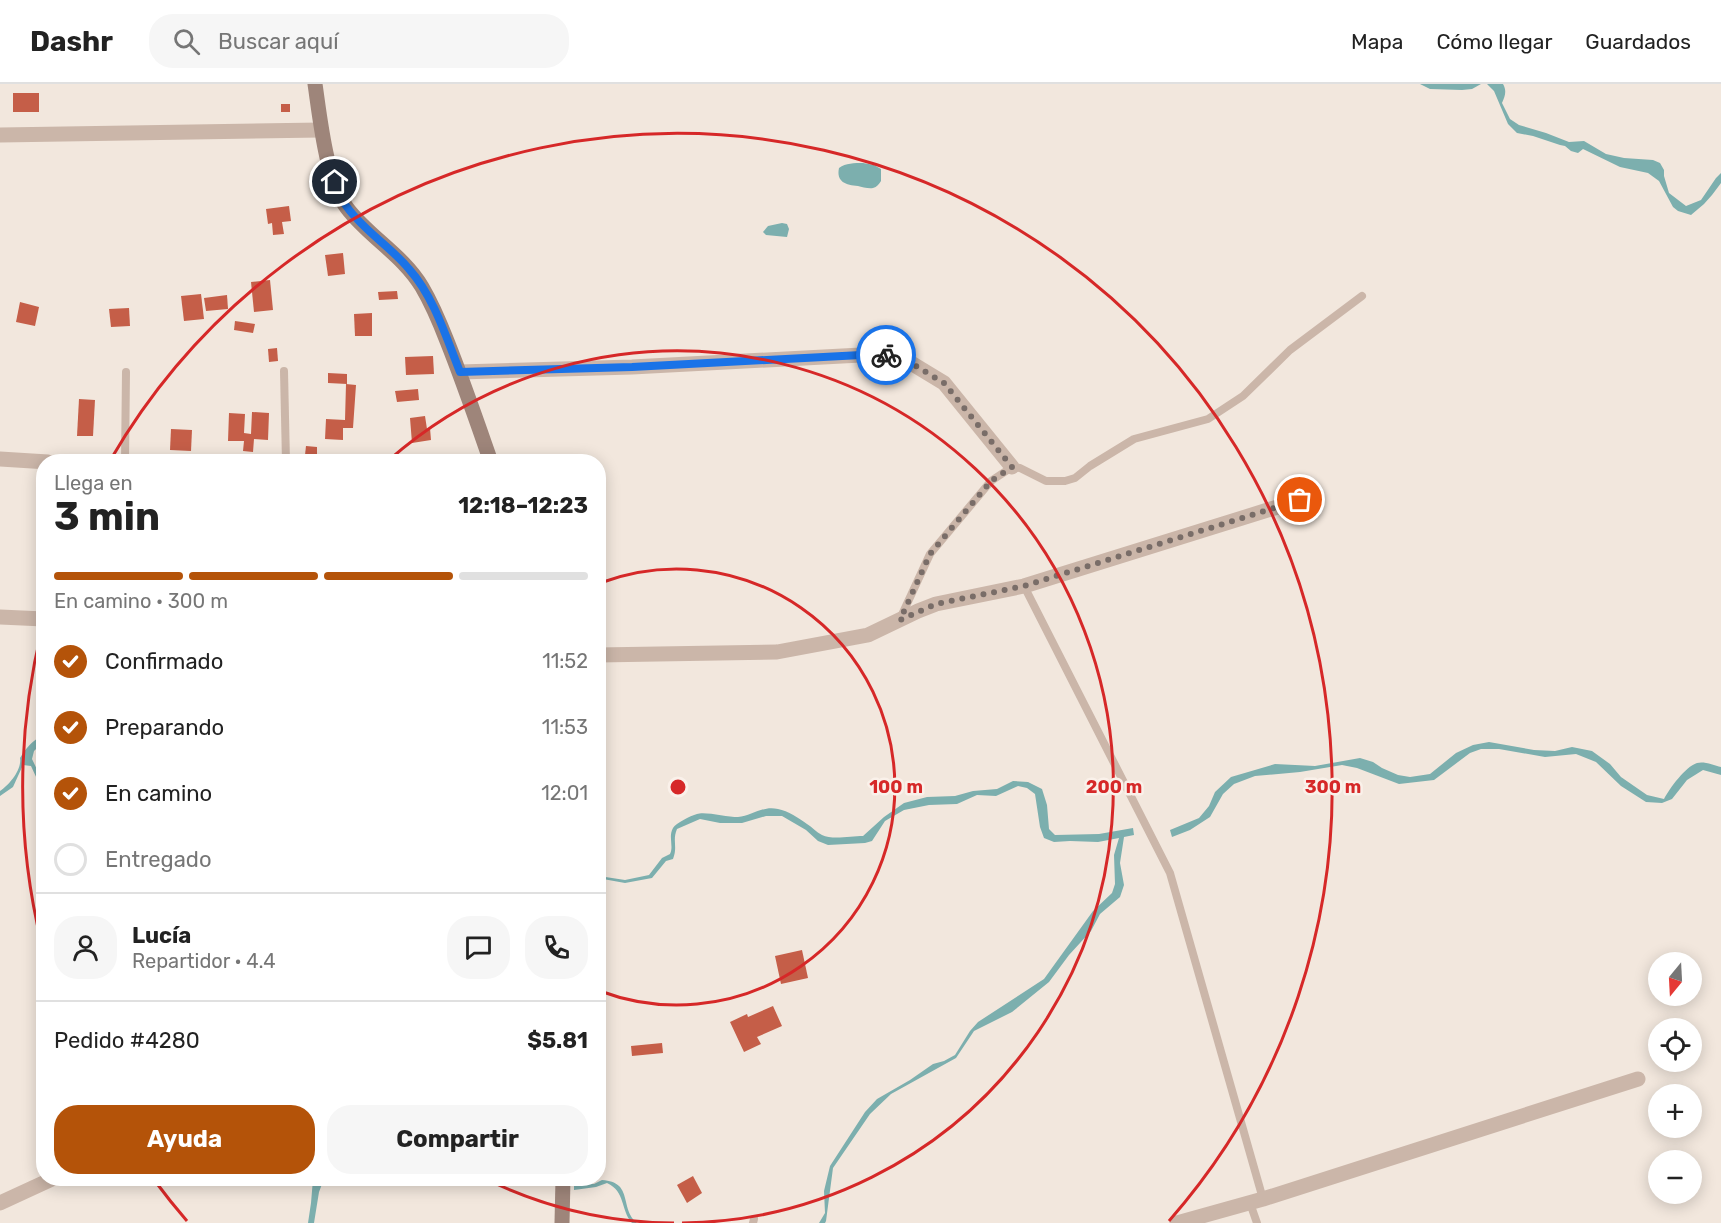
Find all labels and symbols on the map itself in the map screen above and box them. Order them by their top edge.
pin [309,156,360,207]
courier [856,325,916,385]
pin [1274,474,1325,525]
text: 100 m [869,776,923,798]
text: 200 m [1086,776,1142,798]
text: 300 m [1305,776,1361,798]
centre of rings [668,777,688,797]
north arrow [1648,952,1702,1006]

